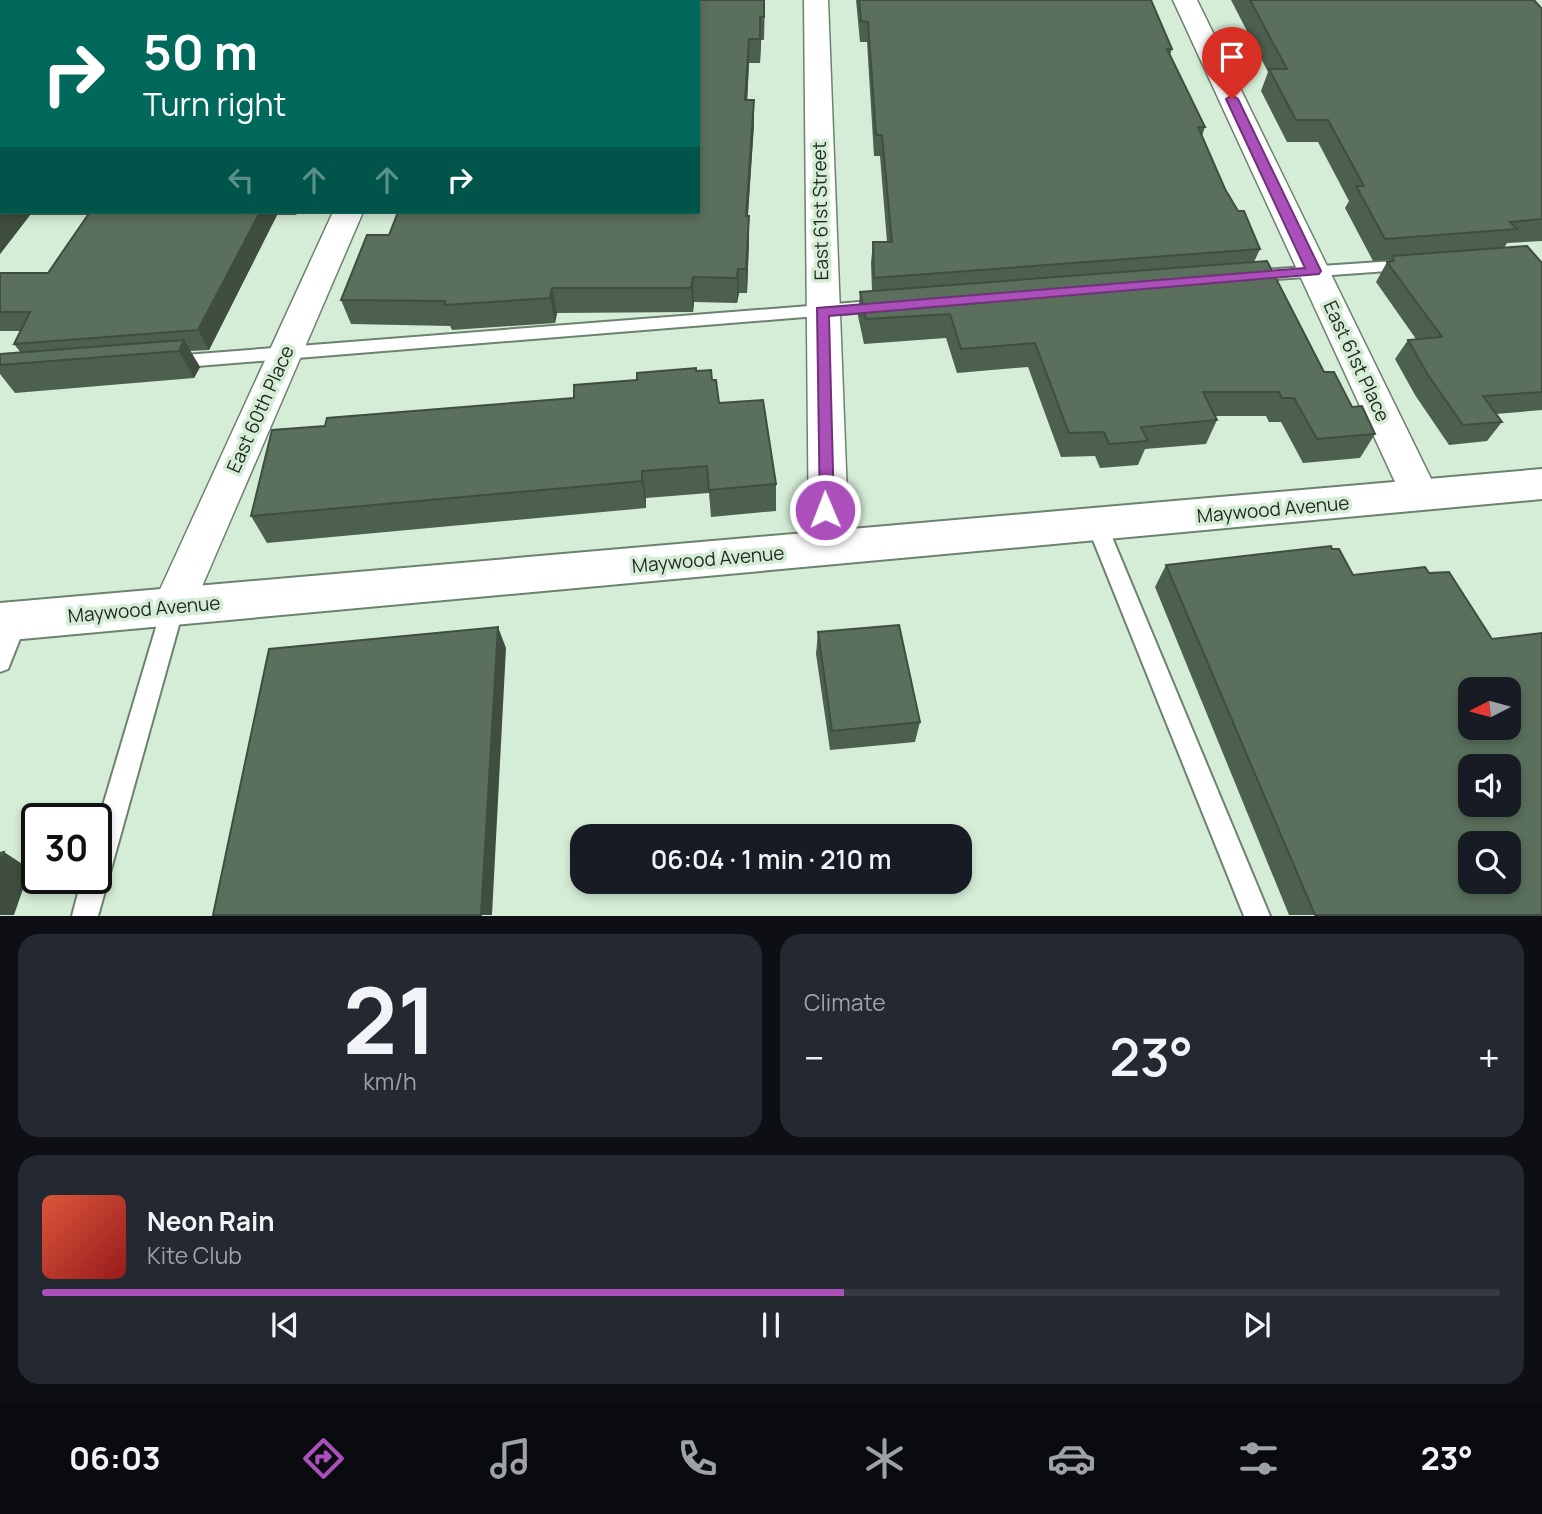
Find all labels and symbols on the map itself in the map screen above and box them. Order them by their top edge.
pin [1202,27,1262,99]
street label: East 61st Street [806,141,834,281]
street label: East 61st Place [1318,296,1396,426]
street label: East 60th Place [220,341,300,477]
position arrow [788,473,862,547]
street label: Maywood Avenue [1196,489,1350,529]
street label: Maywood Avenue [631,539,785,579]
street label: Maywood Avenue [67,589,221,629]
north arrow [1458,677,1521,740]
speed limit sign: 30 [21,803,112,894]

